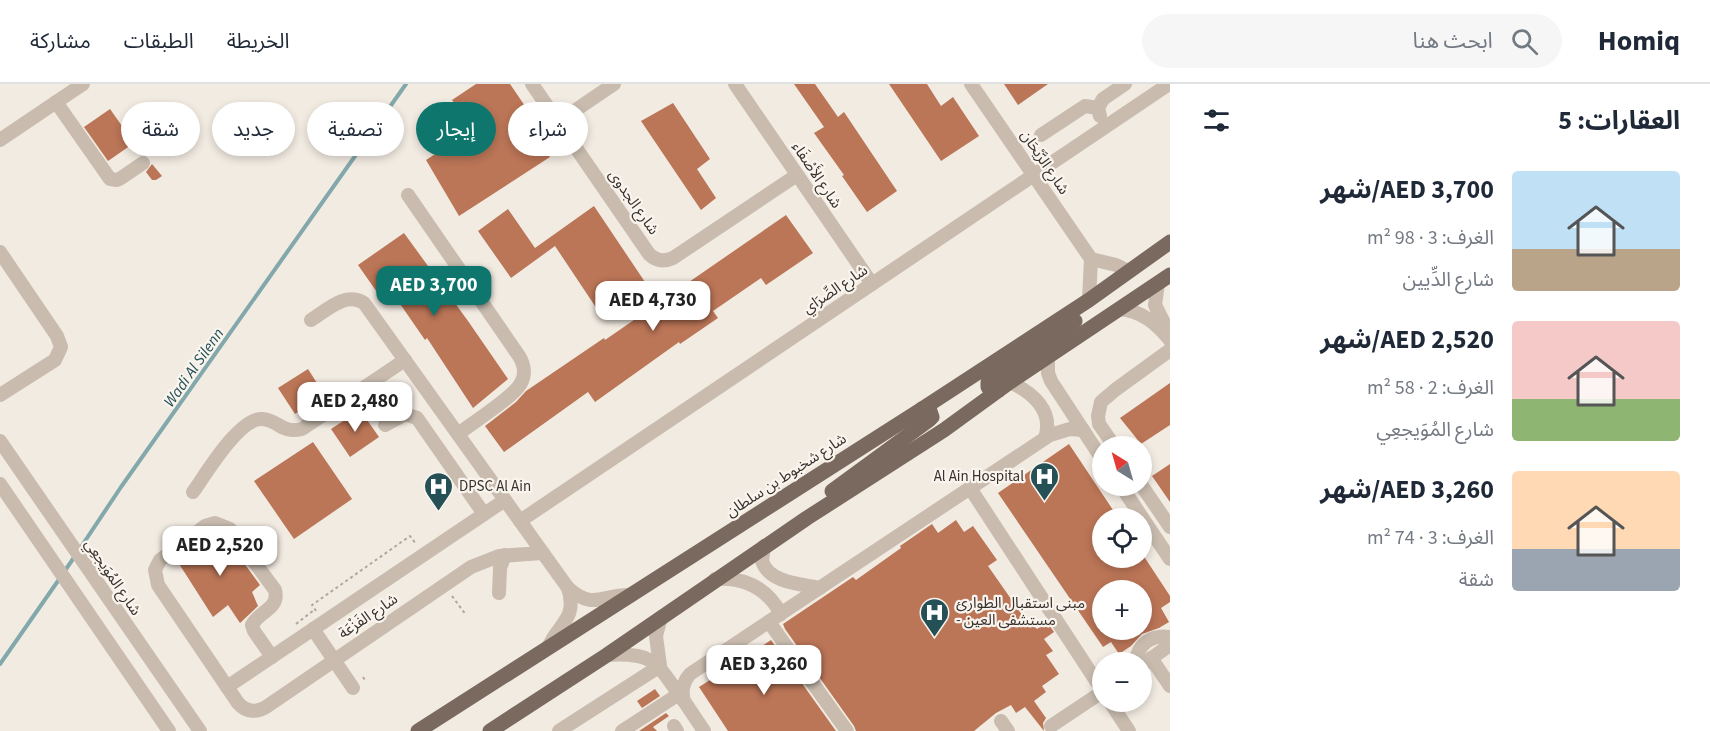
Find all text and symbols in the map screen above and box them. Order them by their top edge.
search box [1142,14,1562,68]
text: Homiq [1598,21,1680,61]
text: ابحث هنا [1413,25,1493,57]
icon: search [1508,25,1541,58]
text: مشاركة [30,26,91,56]
text: الطبقات [124,26,194,56]
text: الخريطة [227,26,290,56]
chip: شقة [121,102,200,156]
chip: جديد [212,102,295,156]
chip: تصفية [307,102,404,156]
chip: إيجار [416,102,496,156]
chip: شراء [508,102,588,156]
text: العقارات: 5 [1558,102,1680,139]
icon: filters [1200,104,1233,137]
street label: شارع الرَّيْحَان [1014,126,1074,200]
street label: شارع الأَصْفَاء [786,138,847,213]
street label: شارع الجدوى [603,165,664,240]
text: AED 3,700/شهر [1320,171,1494,208]
icon: home [1560,195,1632,267]
text: الغرف: 3 · 98 m² [1367,224,1494,252]
street label: شارع الصِّرَاي [799,260,873,320]
pin: AED 3,700 [365,266,503,317]
text: شارع الدِّيين [1402,266,1494,294]
text: AED 3,700 [390,271,478,299]
pin: AED 4,730 [584,281,722,332]
text: AED 4,730 [609,286,697,314]
text: AED 2,520/شهر [1320,321,1494,358]
water label: Wadi Al Silenn [158,324,229,411]
icon: home [1560,345,1632,417]
text: الغرف: 2 · 58 m² [1367,374,1494,402]
pin: AED 2,480 [286,382,424,433]
text: AED 2,480 [311,387,399,415]
text: شارع المُوَيجعِي [1376,416,1494,444]
street label: شارع شخبوط بن سلطان [722,428,851,523]
north arrow [1092,436,1152,496]
map controls [1092,436,1152,712]
hospital icon: Al Ain Hospital [1029,460,1061,502]
place label: Al Ain Hospital [934,466,1024,487]
hospital icon: DPSC Al Ain [422,470,454,512]
text: AED 3,260/شهر [1320,471,1494,508]
place label: DPSC Al Ain [459,476,531,497]
icon: home [1560,495,1632,567]
button: locate [1092,508,1152,568]
text: الغرف: 3 · 74 m² [1367,524,1494,552]
pin: AED 2,520 [151,526,289,577]
text: AED 2,520 [176,531,264,559]
street label: شارع المُوَيجعِي [78,535,146,621]
text: شقة [1459,566,1494,594]
button: + [1092,580,1152,640]
street label: شارع الفَزْعَة [334,589,403,645]
place label: مبنى استقبال الطوارئ - مستشفى العين [956,593,1085,631]
hospital icon: مبنى استقبال الطوارئ - مستشفى العين [919,596,951,638]
pin: AED 3,260 [695,645,833,696]
text: AED 3,260 [720,650,808,678]
button: − [1092,652,1152,712]

